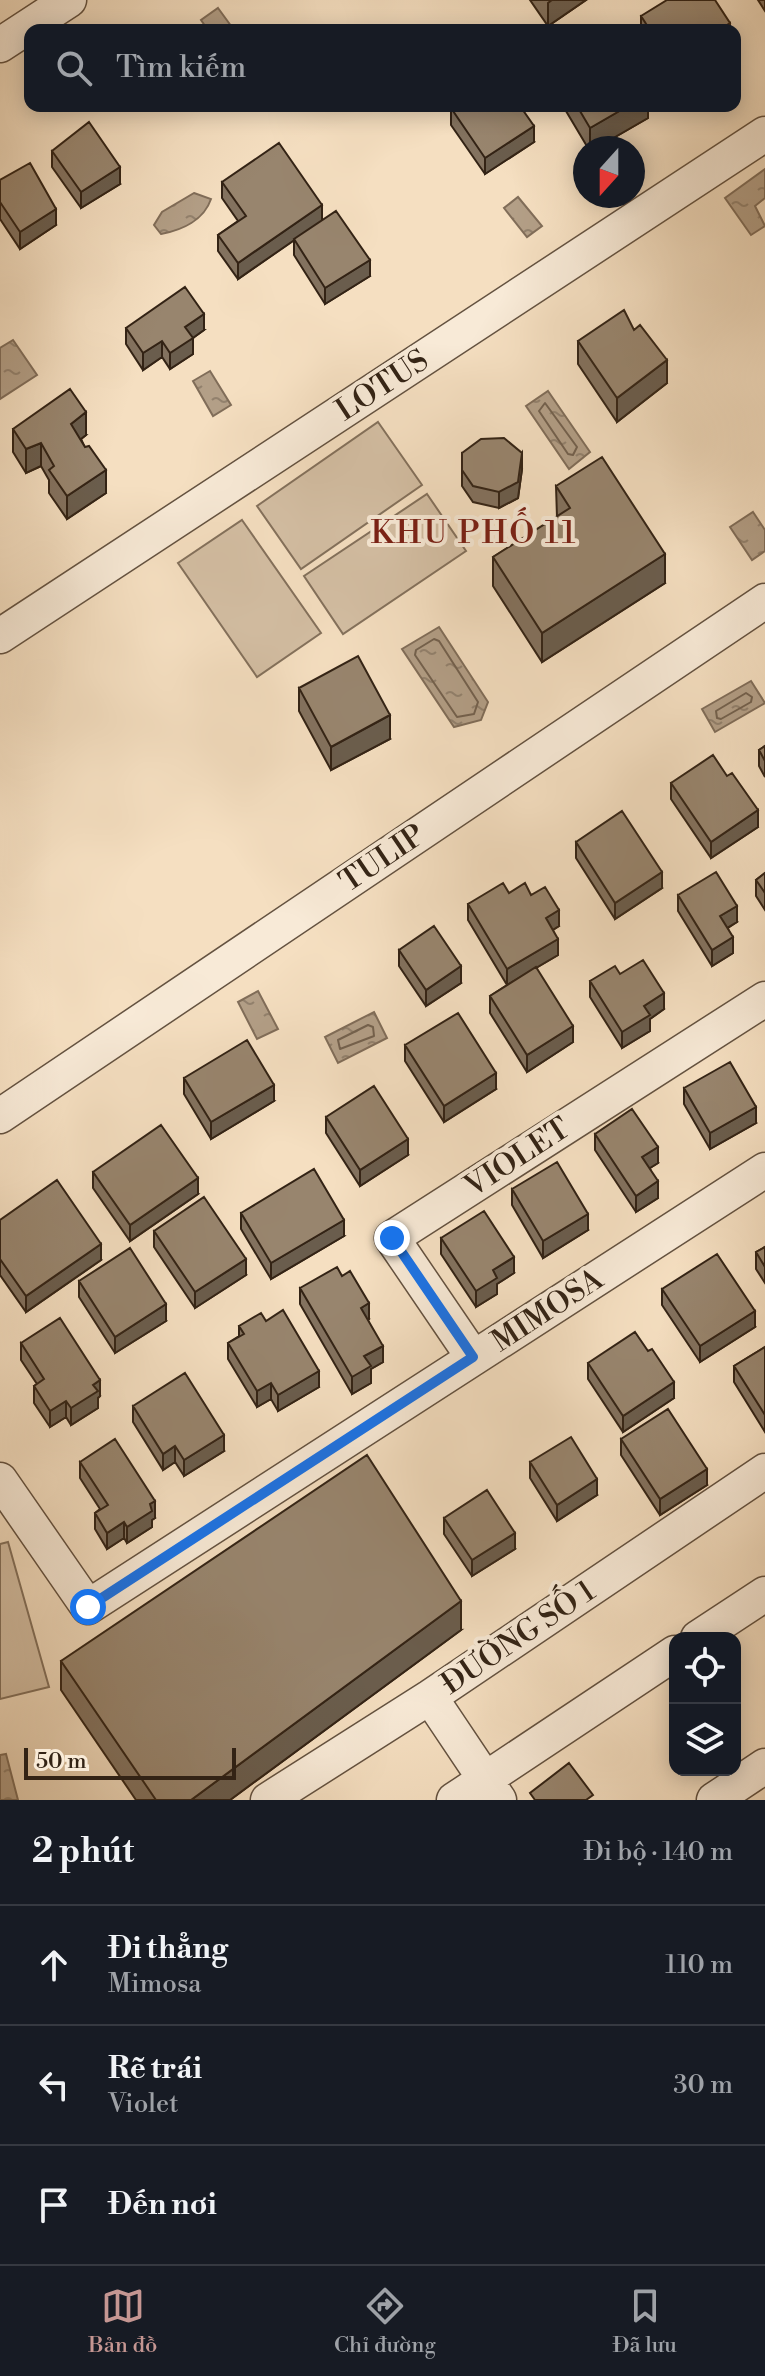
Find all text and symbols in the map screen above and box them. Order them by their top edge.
search box [24,24,741,112]
icon: search [52,46,96,90]
text: Tìm kiếm [116,49,246,87]
north arrow [573,136,645,208]
street label: LOTUS [329,342,436,430]
district label: KHU PHỐ 11 [371,507,577,553]
street label: TULIP [333,817,433,901]
street label: VIOLET [457,1110,577,1206]
route end [374,1220,410,1256]
street label: MIMOSA [485,1260,612,1361]
street label: ĐƯỜNG SỐ 1 [431,1567,603,1703]
route start [70,1589,106,1625]
map controls [669,1632,741,1776]
button: locate [669,1632,741,1704]
button: layers [669,1704,741,1776]
scale bar [24,1744,236,1780]
text: 50 m [36,1748,87,1775]
text: 2 phút [32,1831,134,1873]
text: Đi bộ · 140 m [583,1836,733,1868]
text: Đi thẳng [108,1930,228,1968]
icon: ahead [32,1943,76,1987]
text: 110 m [665,1949,733,1981]
text: Mimosa [108,1968,202,2000]
text: Rẽ trái [108,2050,202,2088]
icon: left [32,2063,76,2107]
text: 30 m [673,2069,733,2101]
text: Violet [108,2088,178,2120]
icon: arrive [32,2183,76,2227]
text: Đến nơi [108,2186,217,2224]
tab: Bản đồ [88,2284,157,2359]
tab: Chỉ đường [334,2284,436,2359]
tab: Đã lưu [612,2284,677,2359]

